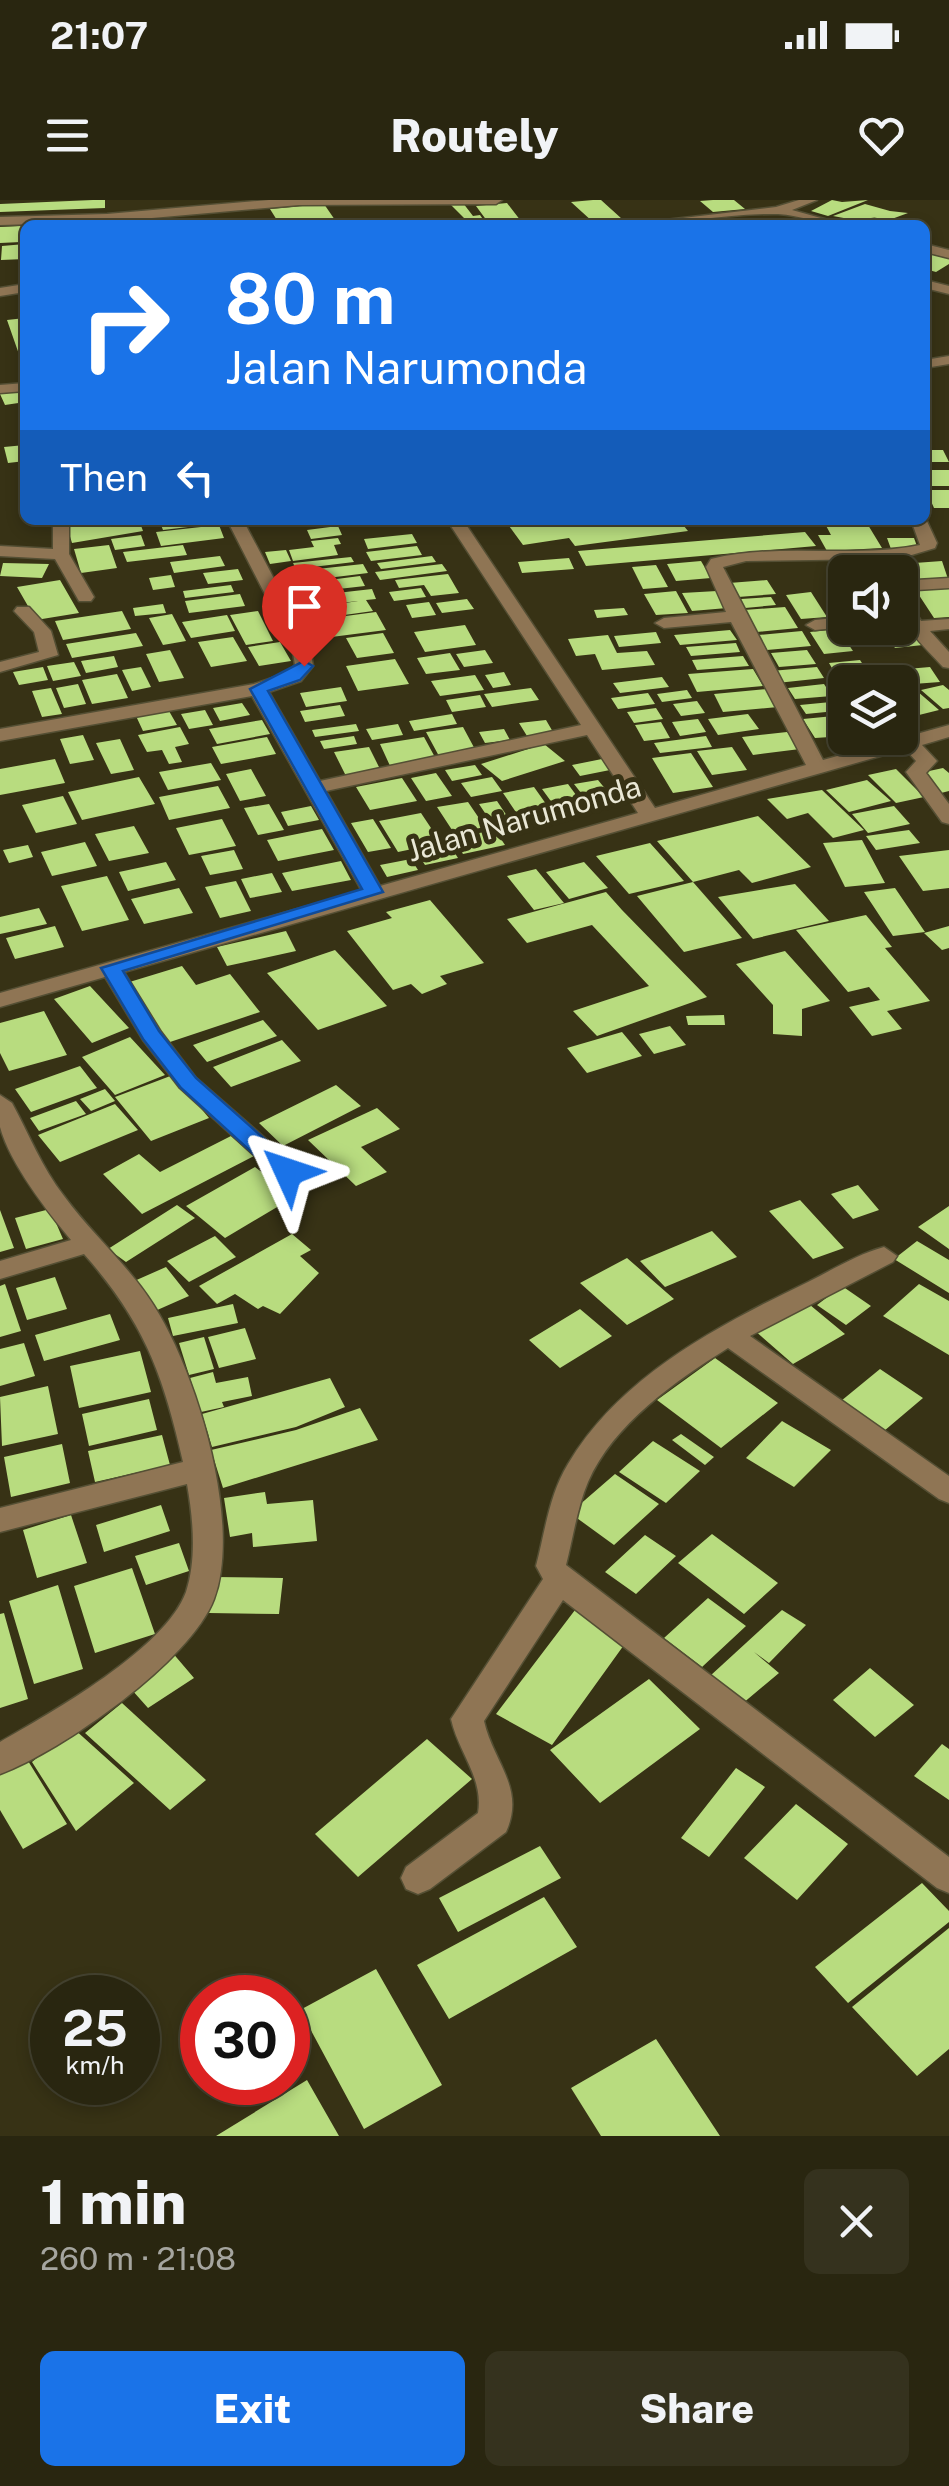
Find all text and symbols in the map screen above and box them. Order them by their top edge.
text: 21:07 [50,13,148,58]
icon: menu [40,108,95,163]
icon: heart [854,108,909,163]
text: Routely [390,109,559,162]
text: 80 m [225,257,395,340]
icon: right [60,260,190,390]
text: Jalan Narumonda [225,341,587,394]
icon: left [168,450,223,505]
text: Then [60,455,148,500]
map controls [828,555,918,755]
button: sound [828,555,918,645]
pin [262,564,347,667]
icon: arrive [277,579,332,634]
button: layers [828,665,918,755]
street label: Jalan Narumonda [403,767,645,869]
position arrow [236,1120,340,1224]
speed limit sign: 30 [180,1975,310,2105]
text: 25 [62,1998,128,2057]
text: km/h [66,2050,124,2080]
text: 1 min [40,2167,187,2238]
button: close [804,2169,909,2274]
text: 260 m · 21:08 [40,2240,236,2277]
button: Exit [40,2351,465,2466]
button: Share [485,2351,909,2466]

